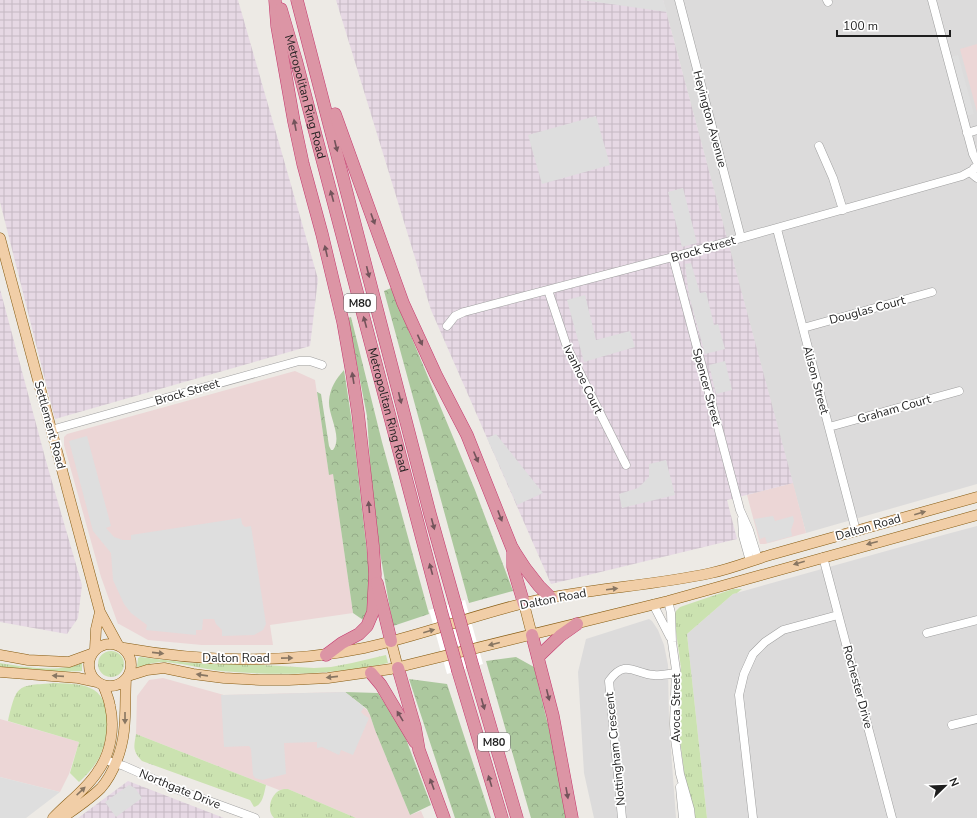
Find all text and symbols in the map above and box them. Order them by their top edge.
scale bar [837,12,950,38]
text: 100 m [843,18,878,34]
street label: Metropolitan Ring Road [281,33,330,161]
street label: Heyington Avenue [689,69,731,169]
one-way arrow [291,119,297,131]
one-way arrow [333,140,339,152]
one-way arrow [329,190,335,202]
one-way arrow [370,213,376,225]
street label: Brock Street [669,232,738,266]
one-way arrow [322,245,328,258]
one-way arrow [365,266,371,278]
street label: Douglas Court [827,292,908,328]
road number: M80 [344,294,376,312]
one-way arrow [362,316,368,328]
one-way arrow [417,334,423,345]
street label: Ivanhoe Court [559,342,607,417]
street label: Alison Street [799,344,833,417]
street label: Metropolitan Ring Road [364,346,412,474]
street label: Spencer Street [689,347,725,428]
one-way arrow [350,372,356,384]
street label: Brock Street [153,375,222,409]
street label: Settlement Road [31,379,69,471]
street label: Graham Court [855,391,933,427]
one-way arrow [398,392,404,404]
one-way arrow [474,451,480,463]
one-way arrow [365,501,372,513]
one-way arrow [498,510,504,522]
street label: Dalton Road [833,510,903,544]
one-way arrow [914,510,926,516]
one-way arrow [430,518,436,530]
one-way arrow [866,540,878,546]
one-way arrow [793,560,805,566]
one-way arrow [427,563,433,576]
street label: Dalton Road [518,585,588,613]
one-way arrow [606,586,619,592]
one-way arrow [423,628,435,634]
one-way arrow [488,642,501,648]
street label: Rochester Drive [839,644,877,730]
one-way arrow [152,650,164,657]
street label: Dalton Road [202,650,270,666]
one-way arrow [281,654,293,661]
one-way arrow [196,672,208,678]
one-way arrow [52,673,64,680]
street label: Avoca Street [668,673,684,742]
one-way arrow [326,674,338,681]
one-way arrow [545,689,551,701]
street label: Nottingham Crescent [601,691,629,807]
one-way arrow [480,698,486,710]
one-way arrow [396,710,403,722]
one-way arrow [122,712,128,725]
road number: M80 [478,733,510,751]
street label: Northgate Drive [137,765,223,813]
north arrow [925,766,965,806]
one-way arrow [487,774,493,786]
text: N [945,776,962,789]
one-way arrow [428,777,434,789]
one-way arrow [76,786,86,795]
one-way arrow [564,787,570,799]

